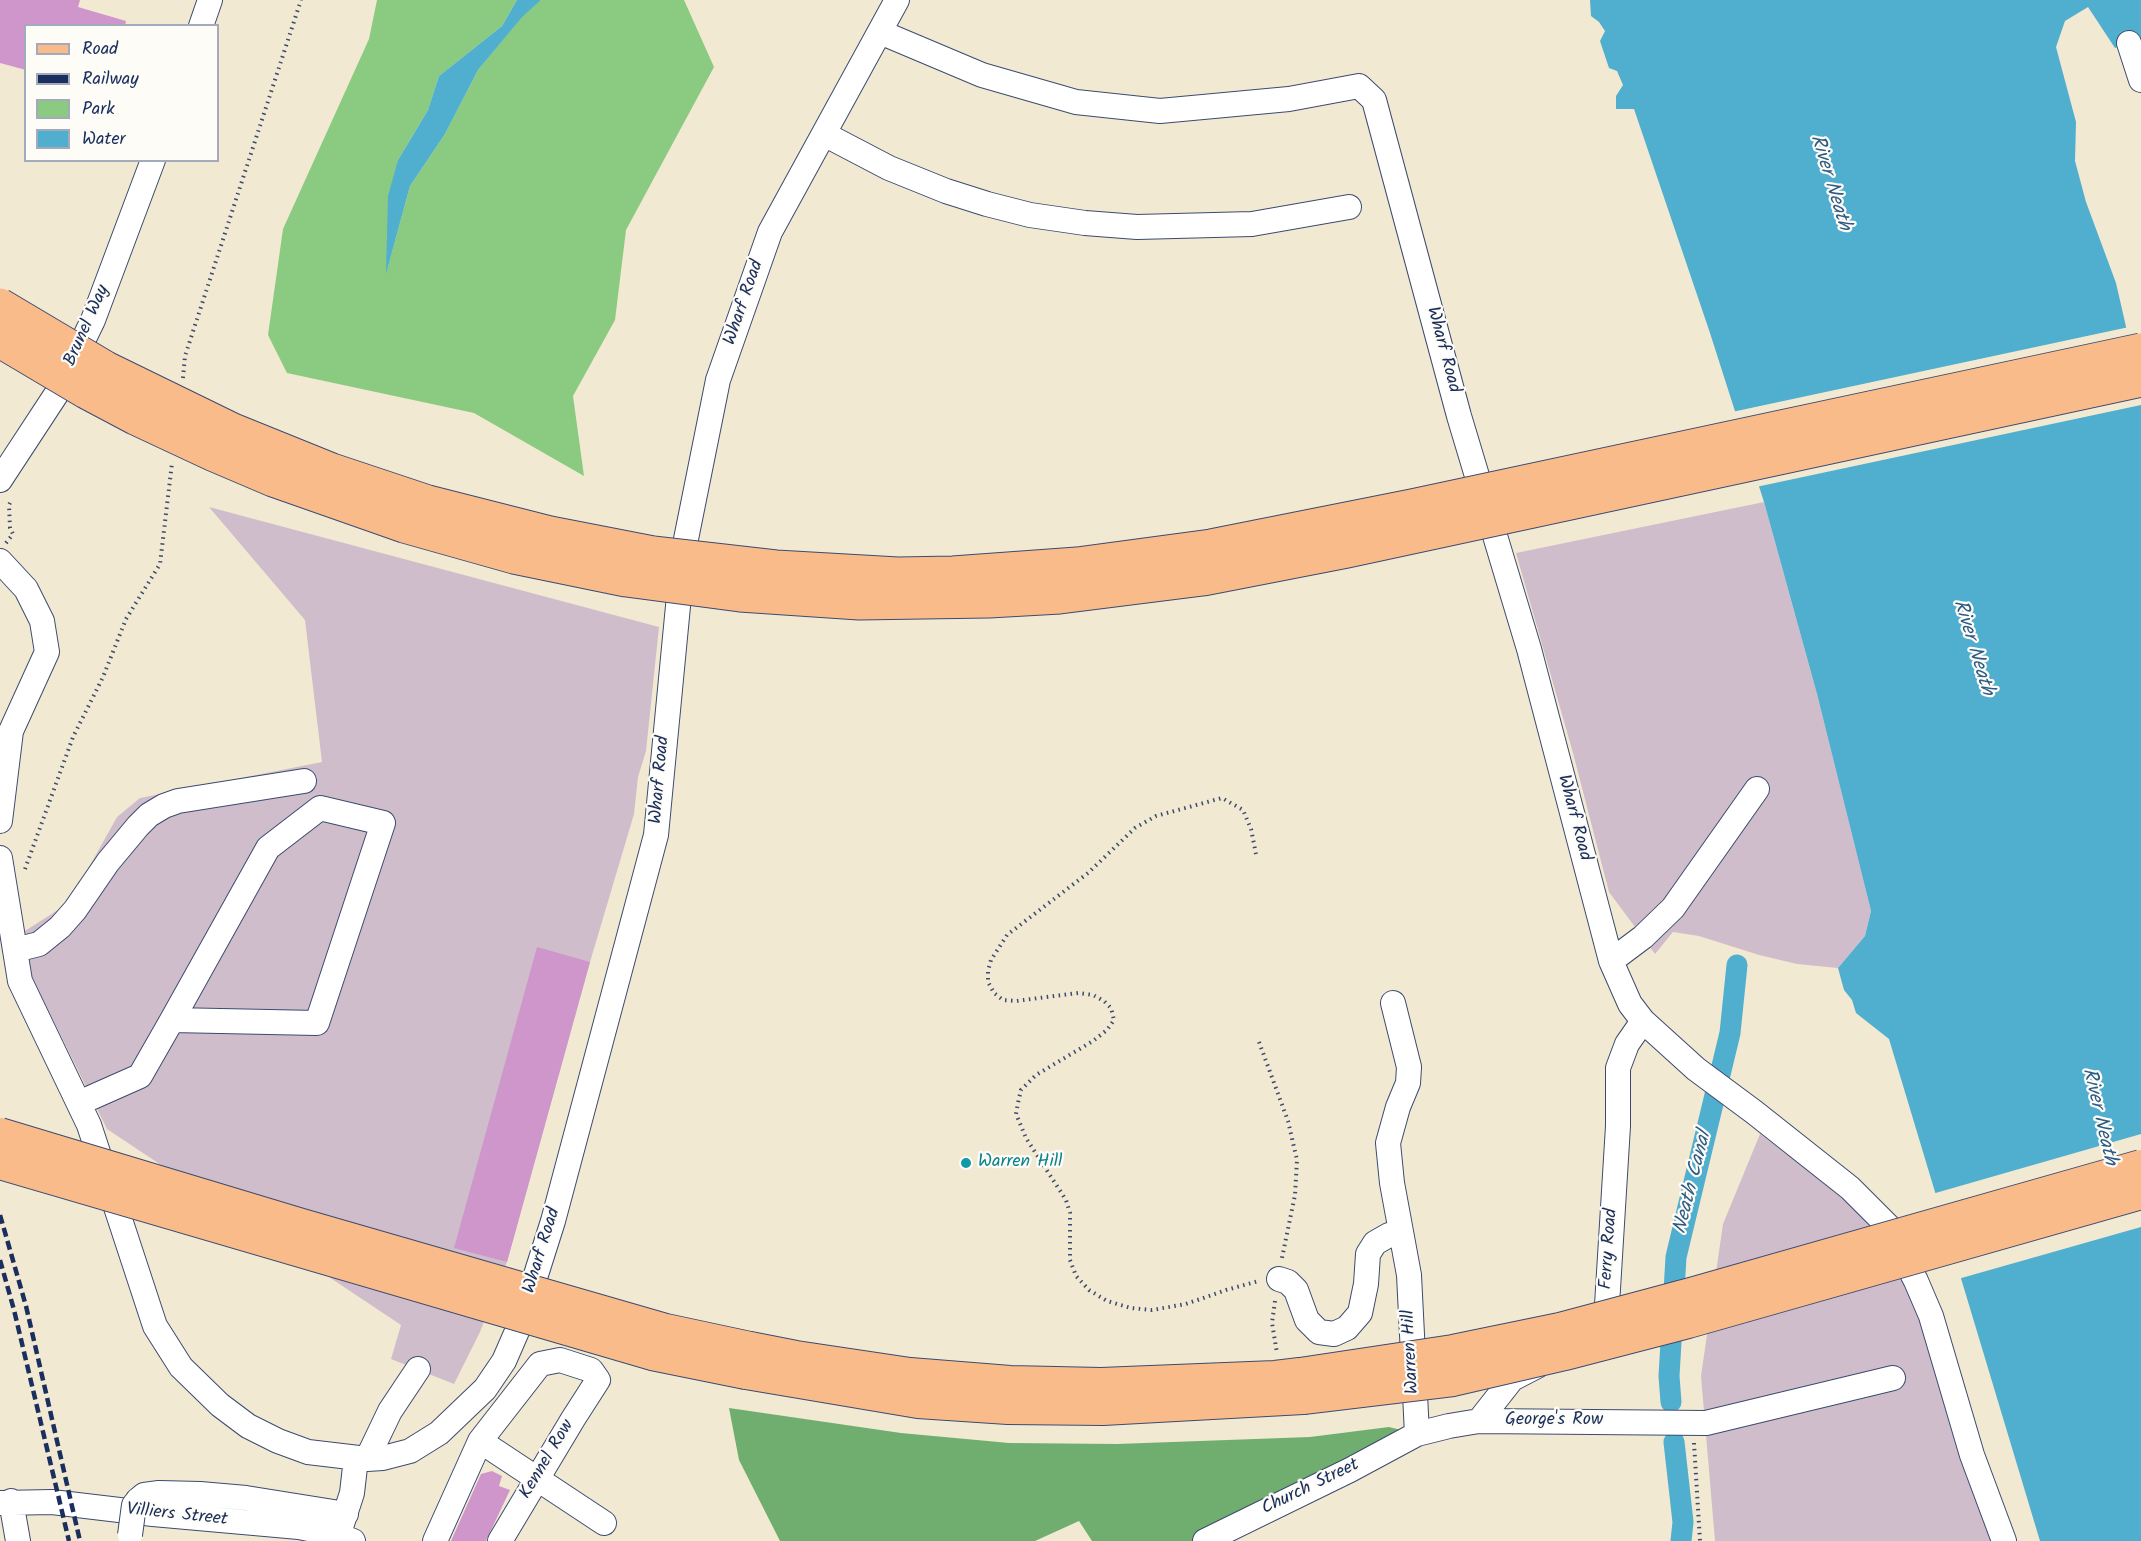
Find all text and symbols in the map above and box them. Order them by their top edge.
legend [24,24,219,162]
text: Road [82,35,118,64]
text: Railway [82,65,139,94]
text: Park [82,95,115,124]
text: Water [82,125,126,154]
water label: River Neath [1803,132,1855,234]
street label: Wharf Road [720,258,770,348]
street label: Brunel Way [61,282,115,370]
street label: Wharf Road [1420,305,1464,395]
water label: River Neath [1946,597,1998,699]
street label: Wharf Road [646,735,676,825]
street label: Wharf Road [1551,773,1595,863]
water label: River Neath [2075,1066,2121,1168]
water label: Neath Canal [1670,1129,1718,1237]
place label: Warren Hill [978,1152,1063,1174]
marker: Warren Hill [959,1156,973,1170]
street label: Wharf Road [520,1206,566,1296]
street label: Ferry Road [1596,1208,1624,1290]
street label: Warren Hill [1399,1309,1425,1395]
street label: George's Row [1505,1410,1603,1432]
street label: Kennel Row [516,1417,580,1503]
street label: Church Street [1259,1455,1363,1521]
street label: Villiers Street [125,1500,229,1532]

